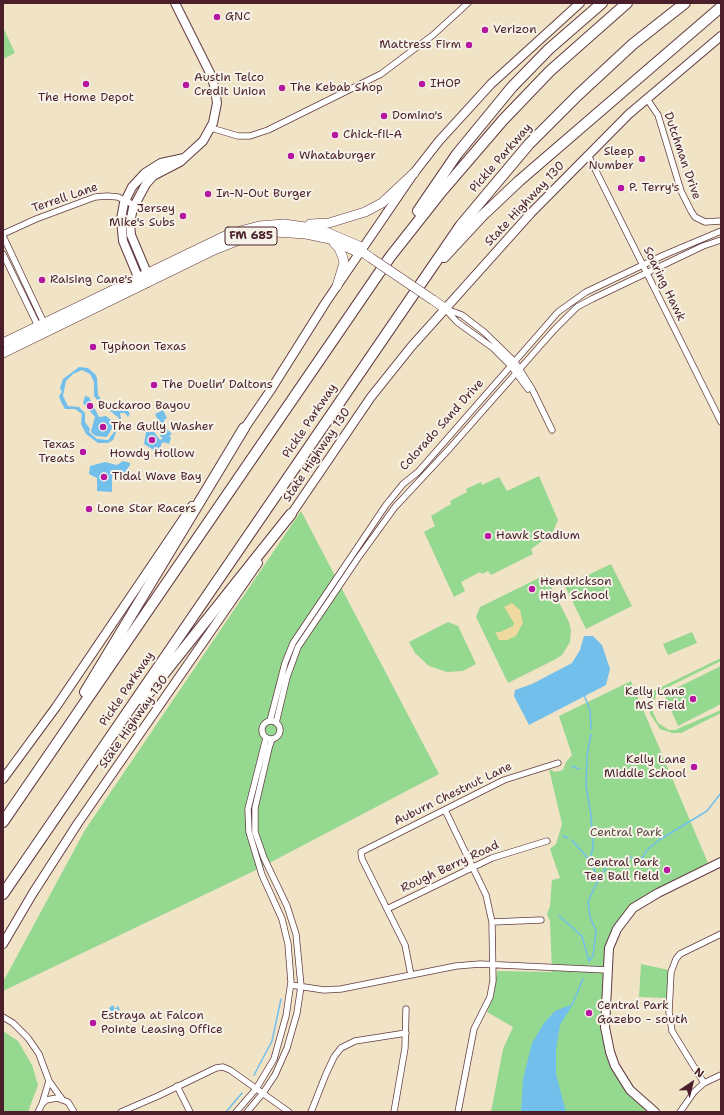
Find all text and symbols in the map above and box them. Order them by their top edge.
place label: GNC [225,10,251,24]
marker: GNC [212,12,222,22]
place label: Verizon [493,23,536,37]
marker: Verizon [480,25,490,35]
place label: Mattress Firm [379,38,461,52]
marker: Mattress Firm [464,40,474,50]
place label: Austin Telco Credit Union [194,71,266,99]
place label: IHOP [430,77,461,91]
marker: The Home Depot [81,79,91,89]
marker: IHOP [417,79,427,89]
marker: Austin Telco Credit Union [181,80,191,90]
place label: The Kebab Shop [290,81,383,95]
marker: The Kebab Shop [277,83,287,93]
place label: The Home Depot [38,91,134,105]
place label: Domino's [392,109,443,123]
street label: Dutchman Drive [660,110,704,202]
marker: Domino's [379,111,389,121]
street label: Pickle Parkway [467,120,535,196]
place label: Chick-fil-A [343,128,402,142]
marker: Chick-fil-A [330,130,340,140]
place label: Sleep Number [588,145,634,173]
place label: Whataburger [299,149,376,163]
marker: Whataburger [286,151,296,161]
marker: Sleep Number [637,154,647,164]
street label: State Highway 130 [482,159,568,249]
street label: Terrell Lane [30,180,100,216]
place label: P. Terry's [629,181,679,195]
marker: P. Terry's [616,183,626,193]
place label: In-N-Out Burger [216,187,312,201]
marker: In-N-Out Burger [203,189,213,199]
place label: Jersey Mike's Subs [109,202,175,230]
marker: Jersey Mike's Subs [178,211,188,221]
road number: FM 685 [225,227,277,245]
street label: Soaring Hawk [640,244,688,324]
place label: Raising Cane's [50,273,133,287]
marker: Raising Cane's [37,275,47,285]
place label: Typhoon Texas [101,340,186,354]
marker: Typhoon Texas [88,342,98,352]
street label: Colorado Sand Drive [397,376,487,474]
place label: The Duelin’ Daltons [162,378,273,392]
marker: The Duelin’ Daltons [149,380,159,390]
street label: Pickle Parkway [280,381,340,461]
place label: Buckaroo Bayou [98,399,190,413]
marker: Buckaroo Bayou [85,401,95,411]
street label: State Highway 130 [280,405,354,505]
place label: The Gully Washer [111,420,214,434]
marker: The Gully Washer [98,422,108,432]
marker: Howdy Hollow [147,435,157,445]
place label: Texas Treats [39,438,75,466]
marker: Texas Treats [78,447,88,457]
place label: Howdy Hollow [109,447,195,461]
place label: Tidal Wave Bay [112,470,202,484]
marker: Tidal Wave Bay [99,472,109,482]
place label: Lone Star Racers [97,502,196,516]
marker: Lone Star Racers [84,504,94,514]
place label: Hawk Stadium [496,529,580,543]
marker: Hawk Stadium [483,531,493,541]
place label: Hendrickson High School [540,575,611,603]
marker: Hendrickson High School [527,584,537,594]
street label: Pickle Parkway [97,649,157,729]
street label: State Highway 130 [96,673,172,771]
place label: Kelly Lane MS Field [625,685,685,713]
marker: Kelly Lane MS Field [688,694,698,704]
place label: Kelly Lane Middle School [604,753,686,781]
street label: Auburn Chestnut Lane [392,759,514,829]
marker: Kelly Lane Middle School [689,762,699,772]
park label: Central Park [590,826,662,840]
street label: Rough Berry Road [399,838,501,896]
place label: Central Park Tee Ball field [584,856,659,884]
marker: Central Park Tee Ball field [662,865,672,875]
place label: Central Park Gazebo - south [597,999,688,1027]
marker: Central Park Gazebo - south [584,1008,594,1018]
place label: Estraya at Falcon Pointe Leasing Office [101,1009,223,1037]
marker: Estraya at Falcon Pointe Leasing Office [88,1018,98,1028]
north arrow [672,1063,712,1103]
text: N [691,1064,707,1081]

